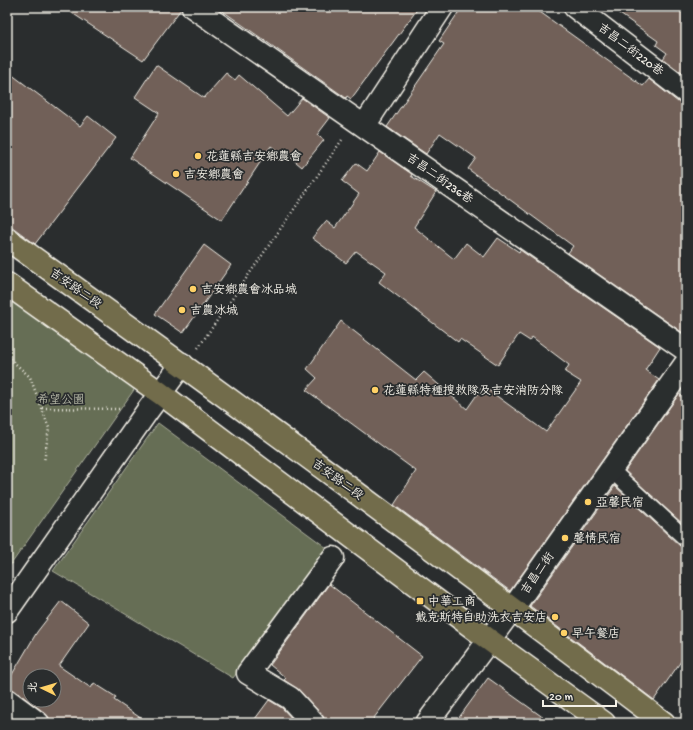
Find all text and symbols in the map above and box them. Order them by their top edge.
street label: 吉昌二街220巷 [594,21,666,80]
place label: 花蓮縣吉安鄉農會 [206,150,302,165]
marker: 花蓮縣吉安鄉農會 [193,151,203,161]
street label: 吉昌二街236巷 [403,151,475,208]
place label: 吉安鄉農會 [184,168,244,183]
marker: 吉安鄉農會 [171,169,181,179]
street label: 吉安路二段 [46,266,104,313]
place label: 吉安鄉農會冰品城 [201,283,297,298]
marker: 吉安鄉農會冰品城 [188,284,198,294]
place label: 吉農冰城 [190,304,238,319]
marker: 吉農冰城 [177,305,187,315]
place label: 花蓮縣特種搜救隊及吉安消防分隊 [383,383,563,399]
marker: 花蓮縣特種搜救隊及吉安消防分隊 [370,385,380,395]
park label: 希望公園 [37,393,85,408]
street label: 吉安路二段 [308,457,366,504]
place label: 亞馨民宿 [596,495,644,511]
marker: 亞馨民宿 [583,497,593,507]
place label: 馨情民宿 [573,531,621,547]
marker: 馨情民宿 [560,533,570,543]
street label: 吉昌二街 [518,550,558,598]
place label: 中華工商 [428,594,476,610]
marker: 中華工商 [415,596,425,606]
place label: 戴克斯特自助洗衣吉安店 [415,610,547,626]
marker: 戴克斯特自助洗衣吉安店 [550,612,560,622]
place label: 早午餐店 [572,627,620,642]
marker: 早午餐店 [559,628,569,638]
north arrow [22,668,62,708]
text: 北 [28,681,40,693]
scale bar [543,682,616,708]
text: 20 m [549,691,574,705]

